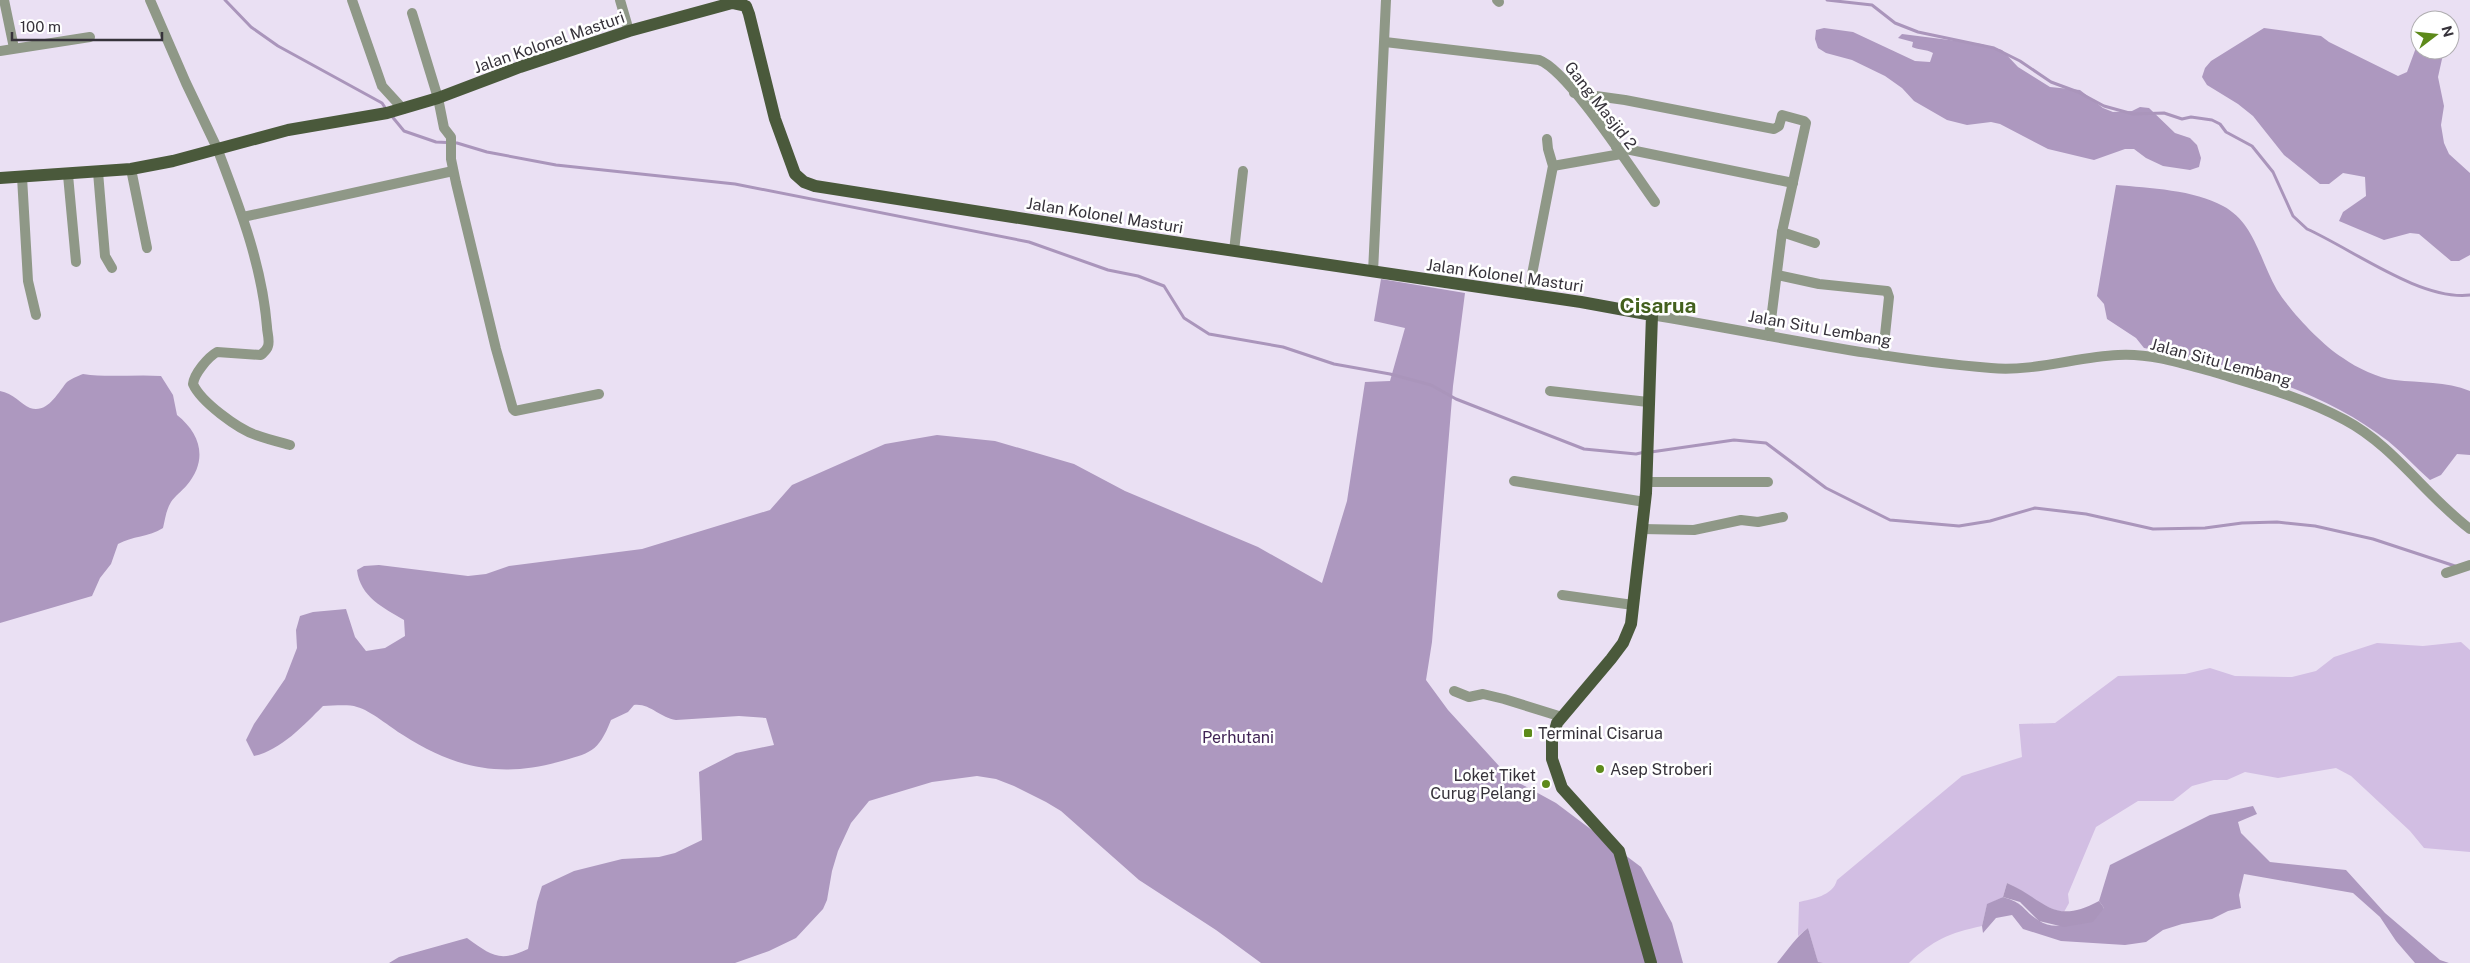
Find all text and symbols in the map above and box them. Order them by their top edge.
street label: Jalan Kolonel Masturi [471,8,627,77]
scale bar [12,10,162,42]
north arrow [2410,10,2460,60]
text: 100 m [20,18,61,35]
text: N [2438,24,2457,39]
street label: Gang Masjid 2 [1561,58,1641,153]
street label: Jalan Kolonel Masturi [1025,194,1185,237]
street label: Jalan Kolonel Masturi [1425,255,1585,296]
district label: Cisarua [1620,293,1696,318]
street label: Jalan Situ Lembang [1747,307,1893,350]
street label: Jalan Situ Lembang [2148,335,2293,390]
place label: Terminal Cisarua [1538,724,1663,743]
marker: Terminal Cisarua [1522,727,1534,739]
park label: Perhutani [1202,728,1274,747]
place label: Asep Stroberi [1610,760,1712,779]
marker: Asep Stroberi [1594,763,1606,775]
place label: Loket Tiket Curug Pelangi [1430,766,1536,803]
marker: Loket Tiket Curug Pelangi [1540,778,1552,790]

